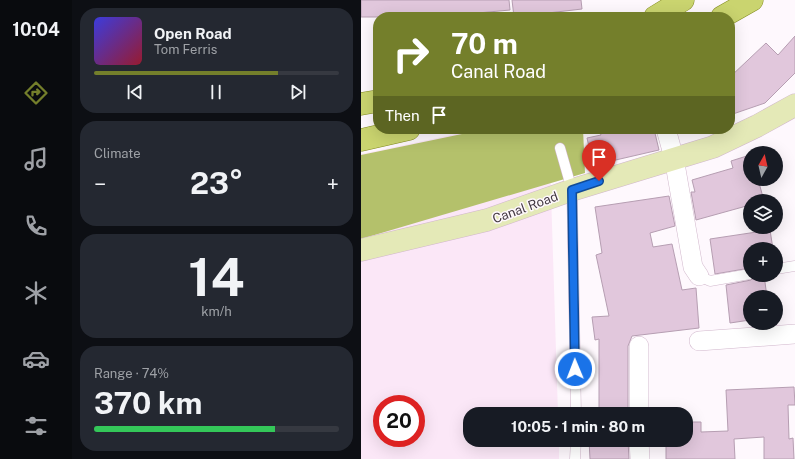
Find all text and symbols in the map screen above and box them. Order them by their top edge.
text: 10:04 [12,19,60,40]
text: Open Road [154,25,232,42]
text: 70 m [451,27,518,60]
icon: right [385,28,437,80]
text: Tom Ferris [154,42,217,57]
text: Canal Road [451,61,546,82]
icon: directions [22,79,50,107]
icon: previous [124,81,146,103]
icon: pause [205,81,227,103]
icon: next [287,81,309,103]
icon: arrive [428,104,450,126]
text: Then [385,107,420,124]
pin [582,140,616,181]
icon: music [22,145,50,173]
text: Climate [94,146,141,161]
icon: arrive [588,146,610,168]
north arrow [743,146,783,186]
map controls [743,146,783,330]
text: 23° [190,165,243,201]
text: − [94,171,106,197]
text: + [327,171,339,197]
street label: Canal Road [490,189,560,226]
button: layers [743,194,783,234]
icon: phone [22,212,50,240]
button: + [743,242,783,282]
text: 14 [188,247,245,308]
icon: climate [22,279,50,307]
button: − [743,290,783,330]
text: km/h [201,304,232,319]
icon: car [22,345,50,373]
position arrow [554,348,596,390]
text: Range · 74% [94,366,169,381]
text: 370 km [94,385,202,421]
speed limit sign: 20 [373,395,425,447]
icon: filters [22,412,50,440]
text: 10:05 · 1 min · 80 m [511,418,645,435]

